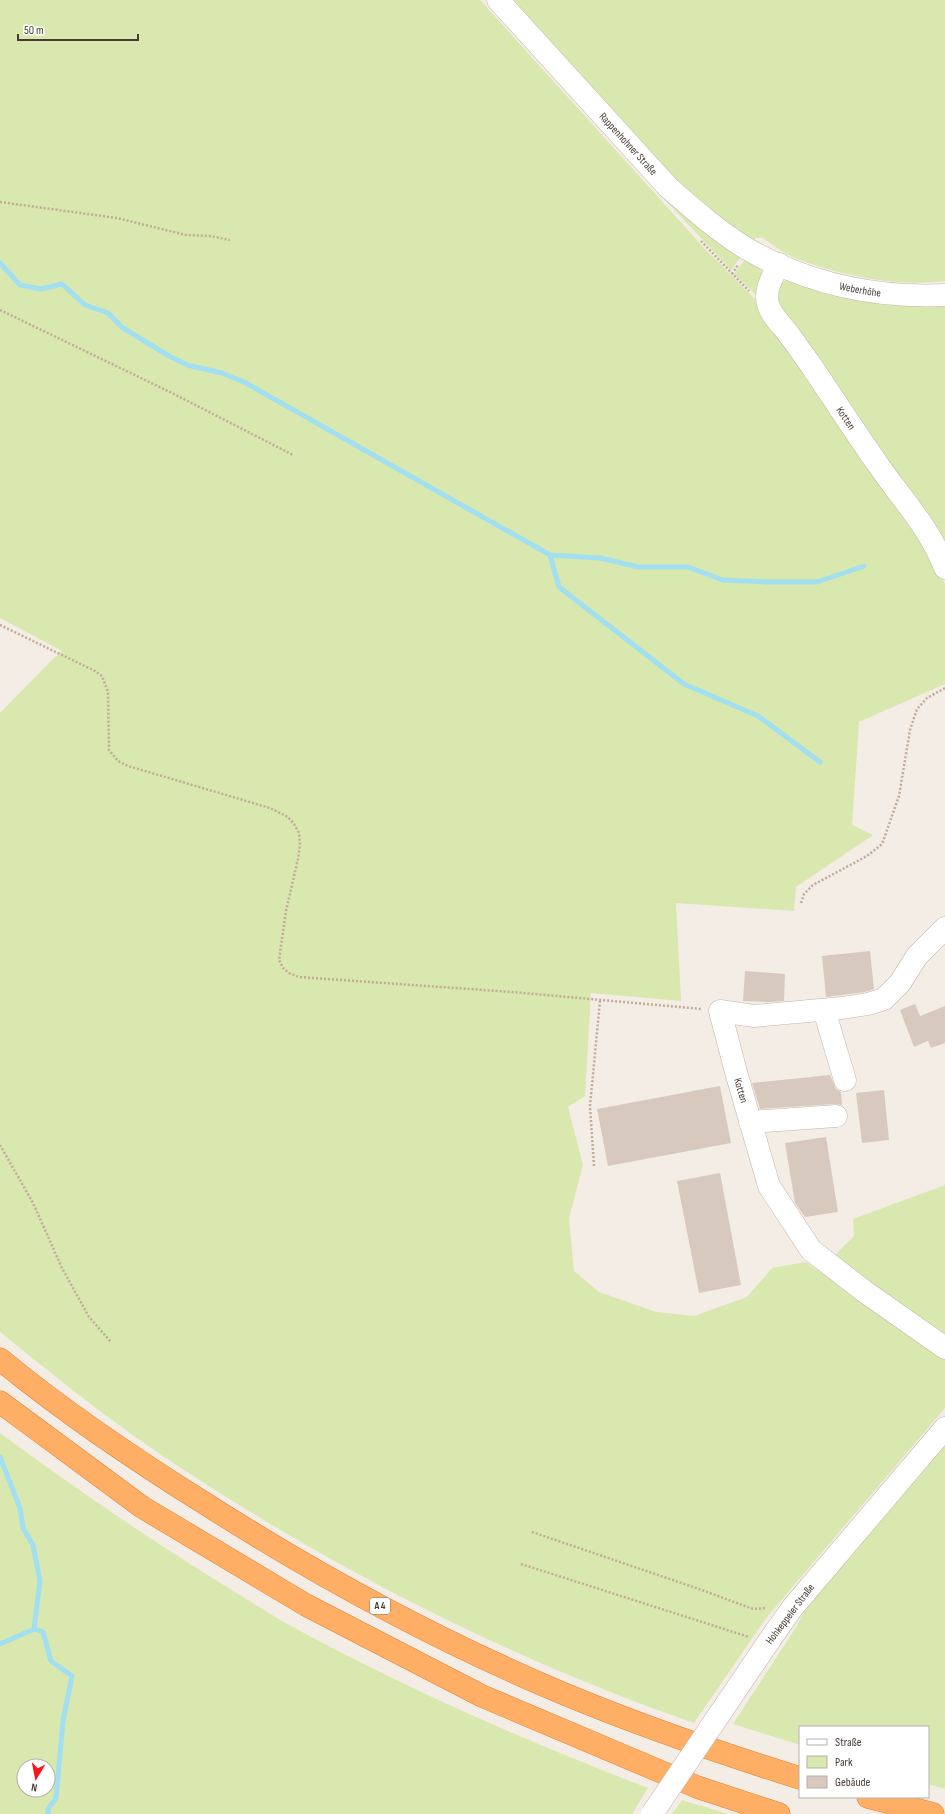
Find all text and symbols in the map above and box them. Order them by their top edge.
scale bar [18,16,138,42]
text: 50 m [24,23,44,38]
street label: Rappenhohner Straße [597,110,660,178]
street label: Weberhöhe [838,279,882,299]
street label: Kotten [834,404,859,432]
street label: Kotten [732,1076,751,1104]
street label: Hohkeppeler Straße [763,1581,817,1647]
road number: A 4 [370,1598,390,1614]
legend [799,1726,929,1798]
text: Straße [835,1735,862,1750]
text: Park [835,1755,853,1770]
north arrow [16,1758,56,1798]
text: Gebäude [835,1775,870,1790]
text: N [30,1780,38,1794]

